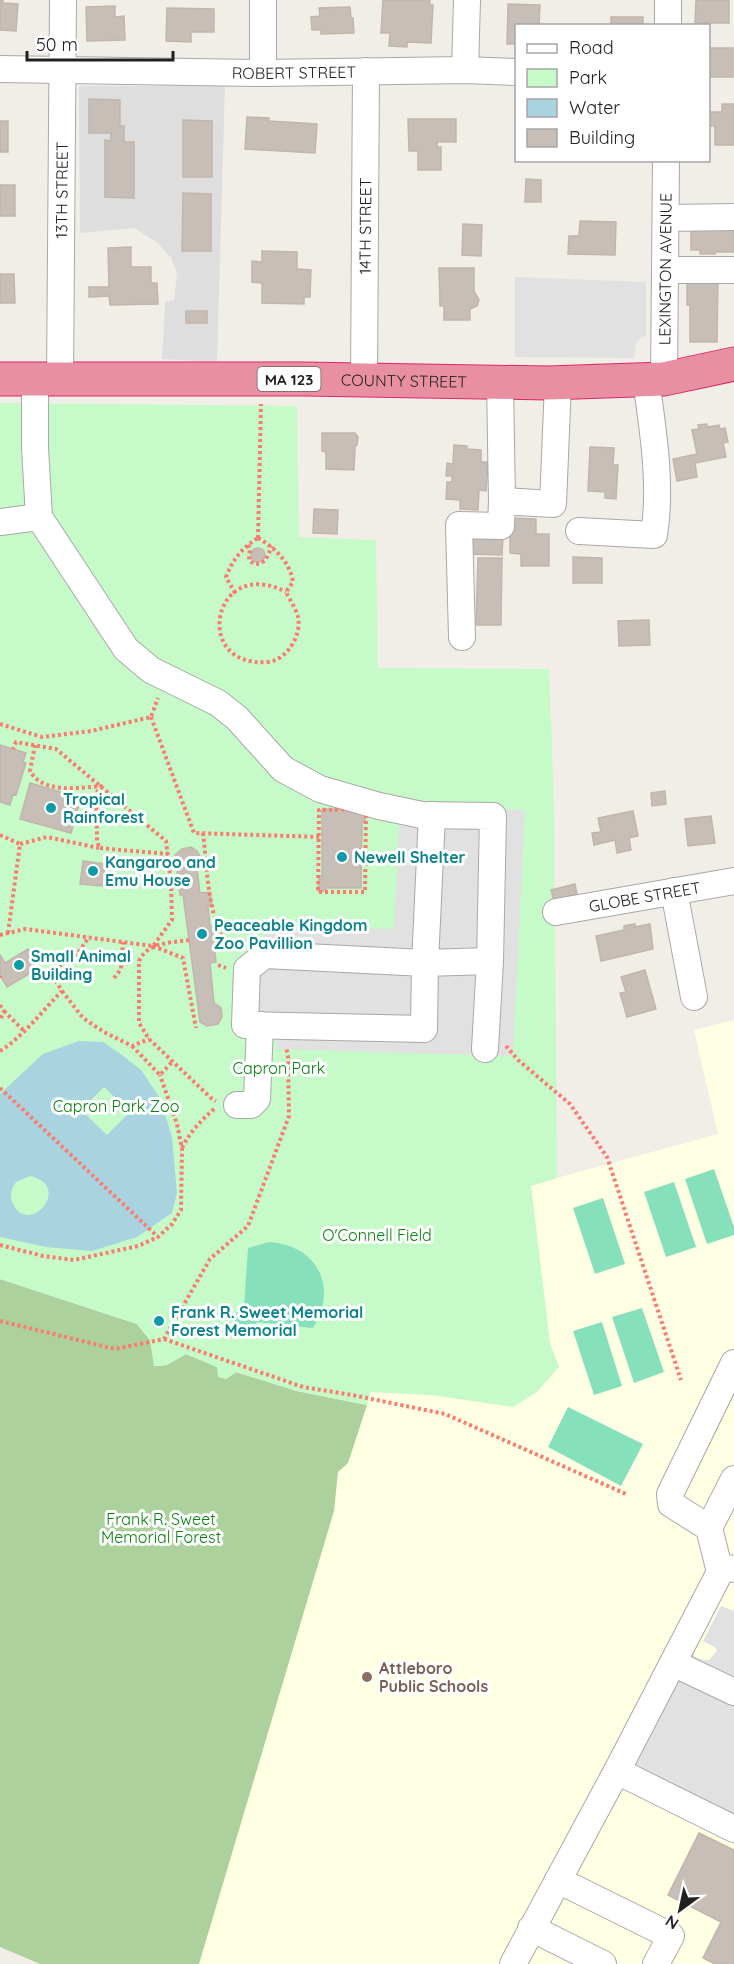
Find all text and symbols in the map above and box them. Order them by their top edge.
scale bar [27,24,172,62]
legend [515,24,710,162]
text: 50 m [36,33,78,56]
text: Road [569,36,614,59]
street label: ROBERT STREET [232,62,357,83]
text: Park [569,66,607,89]
text: Water [569,96,620,119]
text: Building [569,126,635,149]
street label: 13TH STREET [51,141,72,239]
street label: 14TH STREET [355,177,375,275]
street label: LEXINGTON AVENUE [654,193,676,345]
road number: MA 123 [258,367,320,391]
street label: COUNTY STREET [341,370,468,392]
place label: Tropical Rainforest [63,789,144,827]
marker: Tropical Rainforest [44,801,58,815]
place label: Newell Shelter [354,847,466,867]
marker: Newell Shelter [335,850,349,864]
place label: Kangaroo and Emu House [105,852,216,890]
marker: Kangaroo and Emu House [86,864,100,878]
street label: GLOBE STREET [587,877,702,916]
place label: Peaceable Kingdom Zoo Pavillion [214,915,368,953]
marker: Peaceable Kingdom Zoo Pavillion [195,927,209,941]
place label: Small Animal Building [31,946,131,984]
marker: Small Animal Building [12,958,26,972]
park label: Capron Park [233,1058,325,1078]
park label: Capron Park Zoo [53,1096,179,1116]
park label: O'Connell Field [322,1225,432,1245]
place label: Frank R. Sweet Memorial Forest Memorial [171,1302,363,1340]
marker: Frank R. Sweet Memorial Forest Memorial [152,1314,166,1328]
park label: Frank R. Sweet Memorial Forest [101,1509,221,1547]
place label: Attleboro Public Schools [379,1658,488,1696]
marker: Attleboro Public Schools [360,1670,374,1684]
north arrow [650,1880,710,1940]
text: N [661,1911,682,1934]

